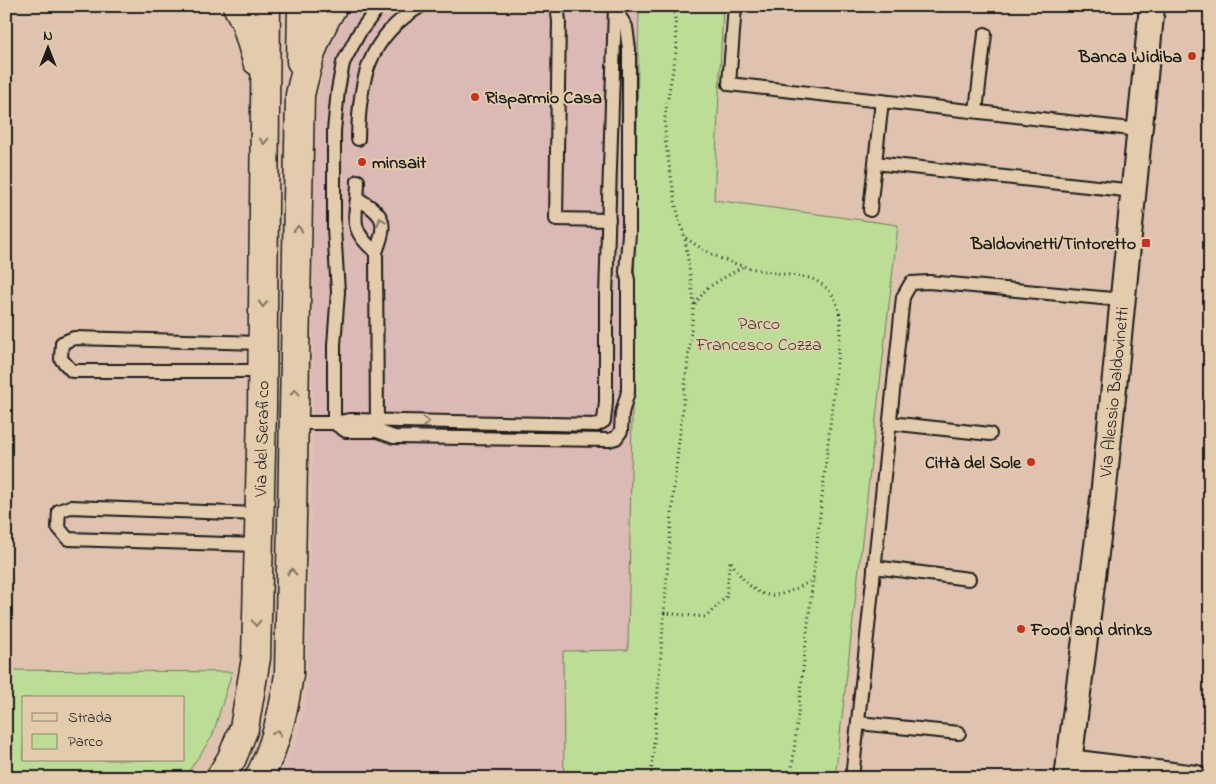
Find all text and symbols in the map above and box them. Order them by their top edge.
north arrow [22,22,72,72]
text: N [43,26,53,47]
place label: Banca Widiba [1077,45,1182,71]
marker: Banca Widiba [1186,50,1198,62]
place label: Risparmio Casa [485,86,602,112]
marker: Risparmio Casa [469,91,481,103]
one-way arrow [259,138,269,145]
place label: minsait [372,151,427,177]
marker: minsait [356,156,368,168]
one-way arrow [377,217,387,226]
one-way arrow [293,225,303,232]
place label: Baldovinetti/Tintoretto [970,232,1136,258]
marker: Baldovinetti/Tintoretto [1140,237,1152,249]
one-way arrow [258,300,268,308]
street label: Via Alessio Baldovinetti [1094,305,1137,480]
park label: Parco Francesco Cozza [695,312,822,359]
street label: Via del Serafico [249,380,277,498]
one-way arrow [290,387,300,395]
one-way arrow [422,417,430,427]
place label: Città del Sole [925,451,1022,477]
marker: Città del Sole [1025,456,1037,468]
one-way arrow [287,567,297,575]
place label: Food and drinks [1030,618,1152,644]
one-way arrow [251,620,261,628]
marker: Food and drinks [1015,623,1027,635]
legend [22,696,185,762]
text: Strada [68,707,112,729]
one-way arrow [272,729,282,738]
text: Parco [68,731,103,753]

